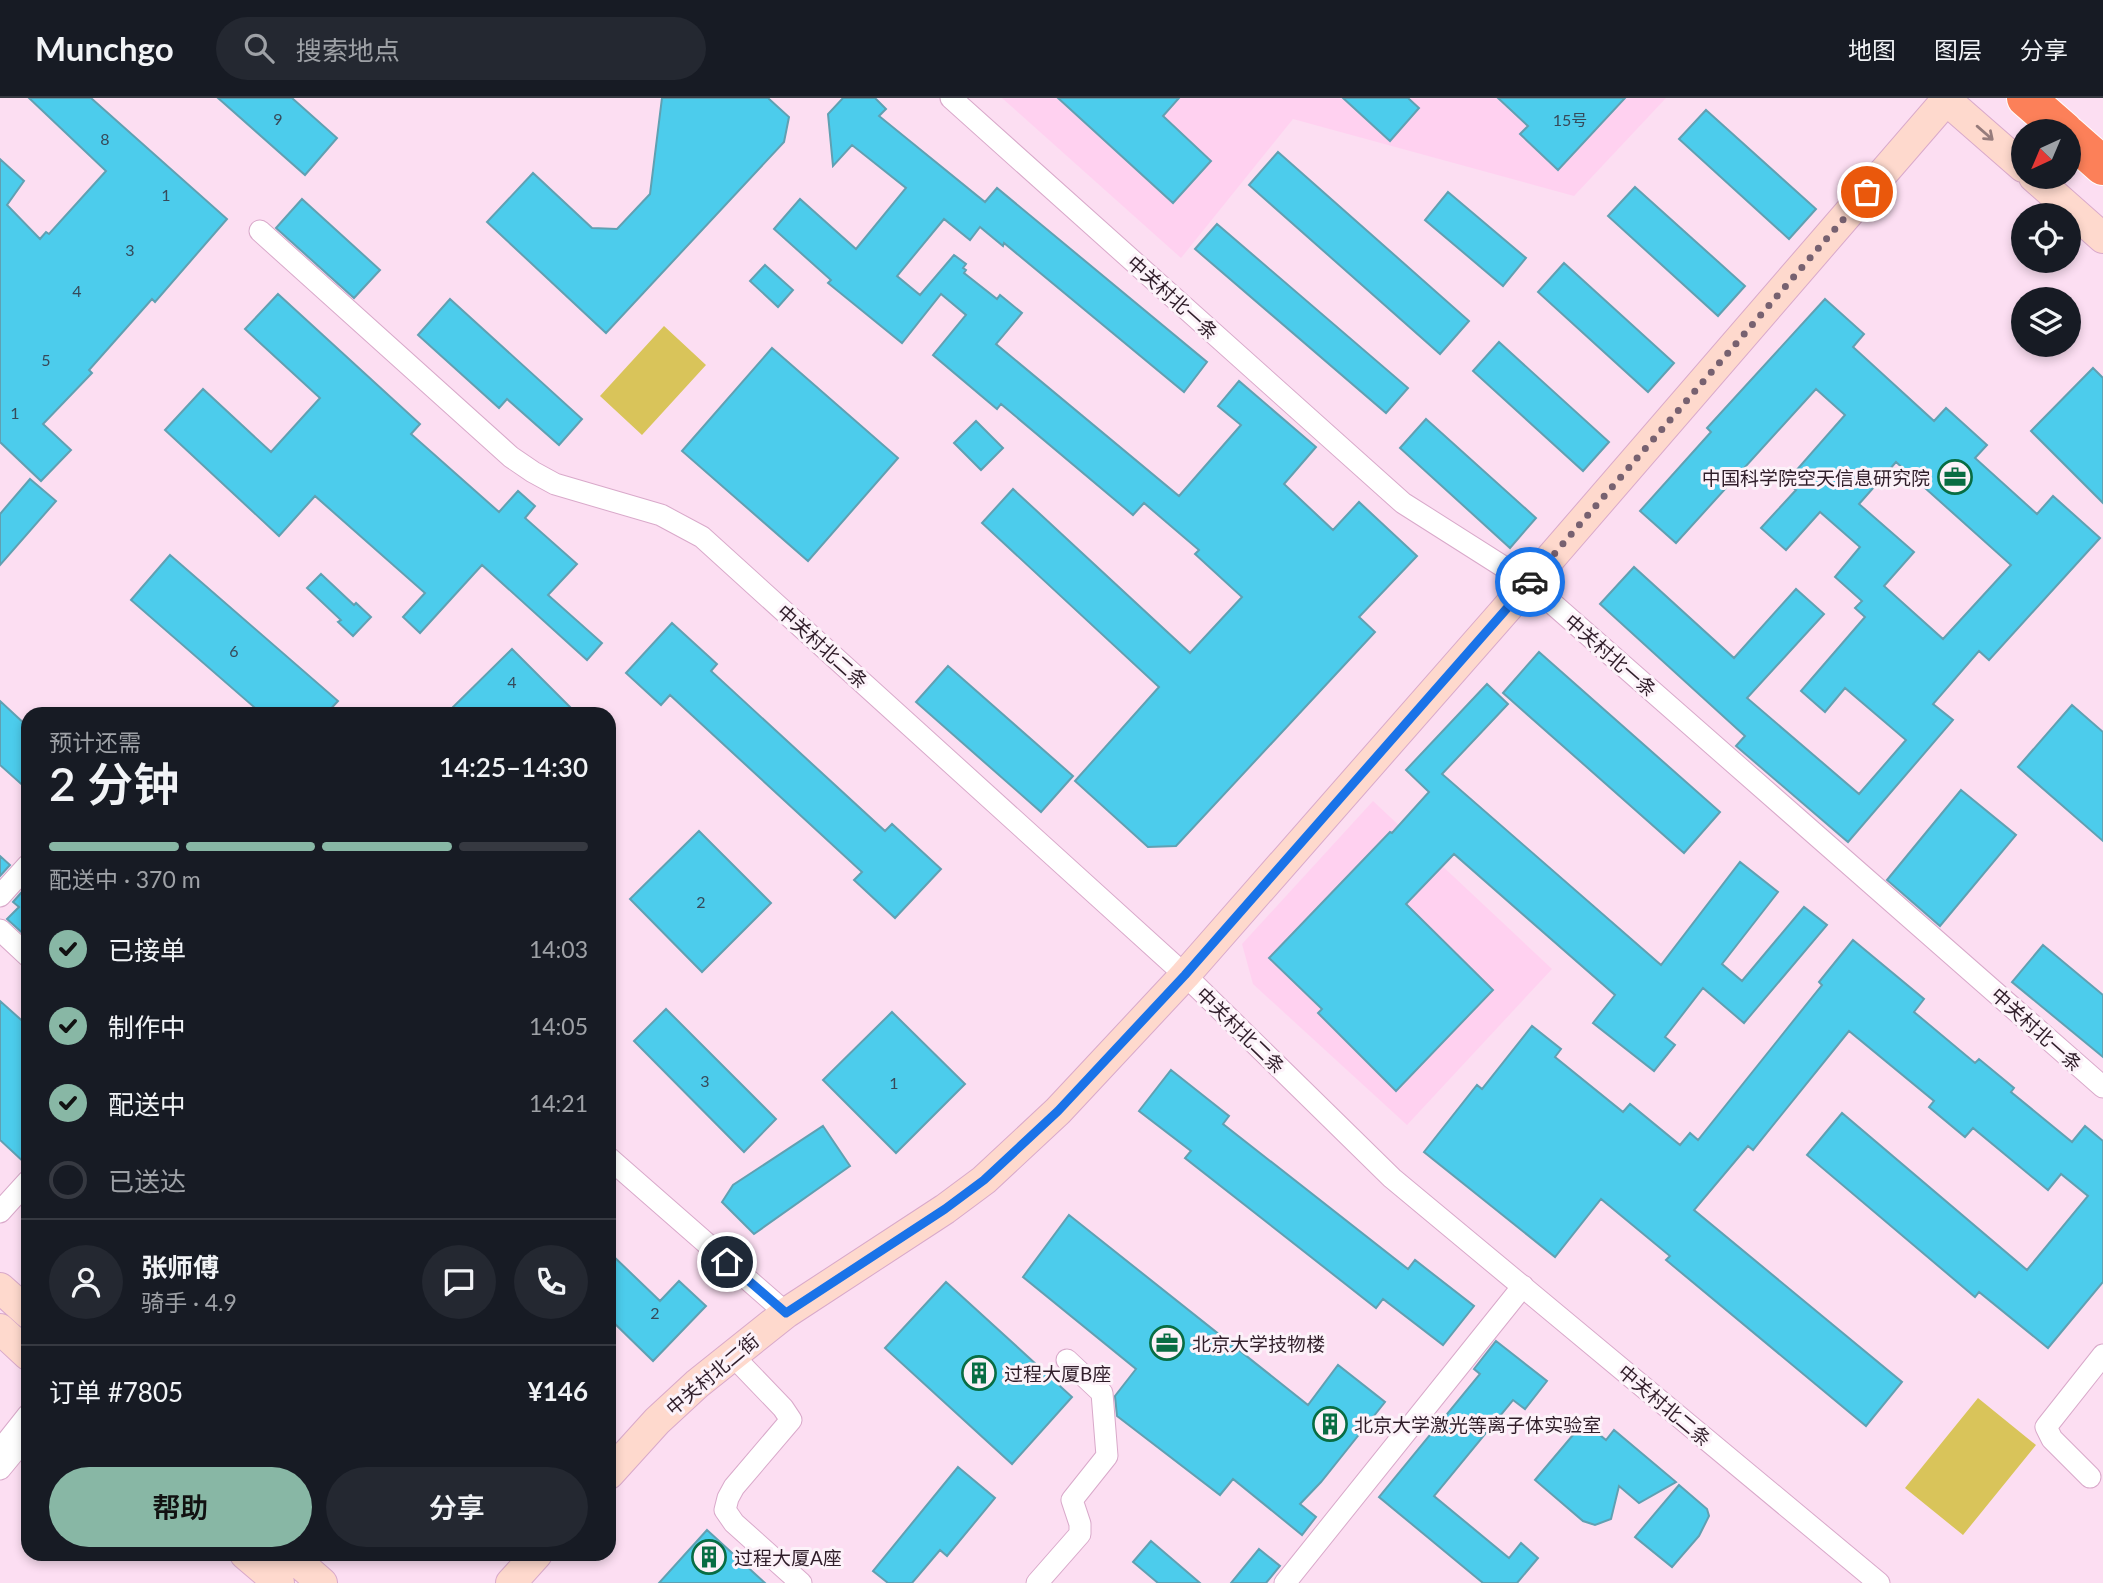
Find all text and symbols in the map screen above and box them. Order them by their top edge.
search box [216,17,706,80]
text: Munchgo [35,28,174,68]
icon: search [240,29,278,67]
text: 搜索地点 [296,34,400,66]
text: 地图 [1848,35,1896,64]
text: 图层 [1934,35,1982,64]
text: 分享 [2020,35,2068,64]
house number: 9 [273,109,283,128]
house number: 15号 [1553,110,1587,129]
north arrow [2011,119,2081,189]
map controls [2011,119,2081,357]
one-way arrow [1975,125,1993,141]
house number: 8 [100,129,110,148]
pin [1837,162,1897,222]
icon: bag [1848,173,1886,211]
house number: 1 [161,185,171,204]
button: locate [2011,203,2081,273]
house number: 3 [125,240,135,259]
street label: 中关村北一条 [1123,250,1223,344]
house number: 4 [72,281,82,300]
button: layers [2011,287,2081,357]
house number: 5 [41,350,51,369]
house number: 1 [10,403,20,422]
office icon: 中国科学院空天信息研究院 [1936,458,1974,496]
place label: 中国科学院空天信息研究院 [1702,466,1930,489]
courier [1495,547,1565,617]
icon: car [1511,563,1549,601]
street label: 中关村北二条 [773,599,873,693]
street label: 中关村北一条 [1560,609,1662,701]
house number: 6 [229,641,239,660]
house number: 4 [507,672,517,691]
text: 预计还需 [49,728,141,756]
text: 14:25–14:30 [439,751,588,783]
text: 2 分钟 [49,756,179,811]
text: 配送中 · 370 m [49,865,201,893]
house number: 2 [696,892,706,911]
icon: check [49,930,87,968]
text: 已接单 [108,934,186,966]
text: 14:03 [529,935,588,963]
street label: 中关村北二条 [1192,982,1290,1078]
street label: 中关村北一条 [1987,982,2087,1076]
icon: check [49,1007,87,1045]
text: 制作中 [108,1011,186,1043]
text: 14:05 [529,1012,588,1040]
house number: 3 [700,1071,710,1090]
house number: 1 [889,1073,899,1092]
icon: check [49,1084,87,1122]
text: 配送中 [108,1088,186,1120]
text: 14:21 [529,1089,588,1117]
text: 已送达 [108,1165,186,1197]
pin [697,1232,757,1292]
icon: home [708,1243,746,1281]
button: person [49,1245,123,1319]
button: chat [422,1245,496,1319]
button: phone [514,1245,588,1319]
text: 张师傅 [141,1251,219,1283]
text: 骑手 · 4.9 [141,1288,237,1316]
house number: 2 [650,1303,660,1322]
office icon: 北京大学技物楼 [1148,1324,1186,1362]
street label: 中关村北二街 [661,1329,763,1419]
place label: 北京大学技物楼 [1192,1332,1325,1355]
building icon: 过程大厦B座 [960,1354,998,1392]
street label: 中关村北二条 [1614,1360,1716,1450]
place label: 过程大厦B座 [1004,1362,1111,1385]
text: ¥146 [528,1375,588,1407]
text: 订单 #7805 [49,1376,183,1408]
building icon: 北京大学激光等离子体实验室 [1311,1405,1349,1443]
place label: 北京大学激光等离子体实验室 [1354,1413,1601,1436]
button: 帮助 [49,1467,312,1547]
button: 分享 [326,1467,588,1547]
building icon: 过程大厦A座 [690,1538,728,1576]
place label: 过程大厦A座 [734,1546,842,1569]

